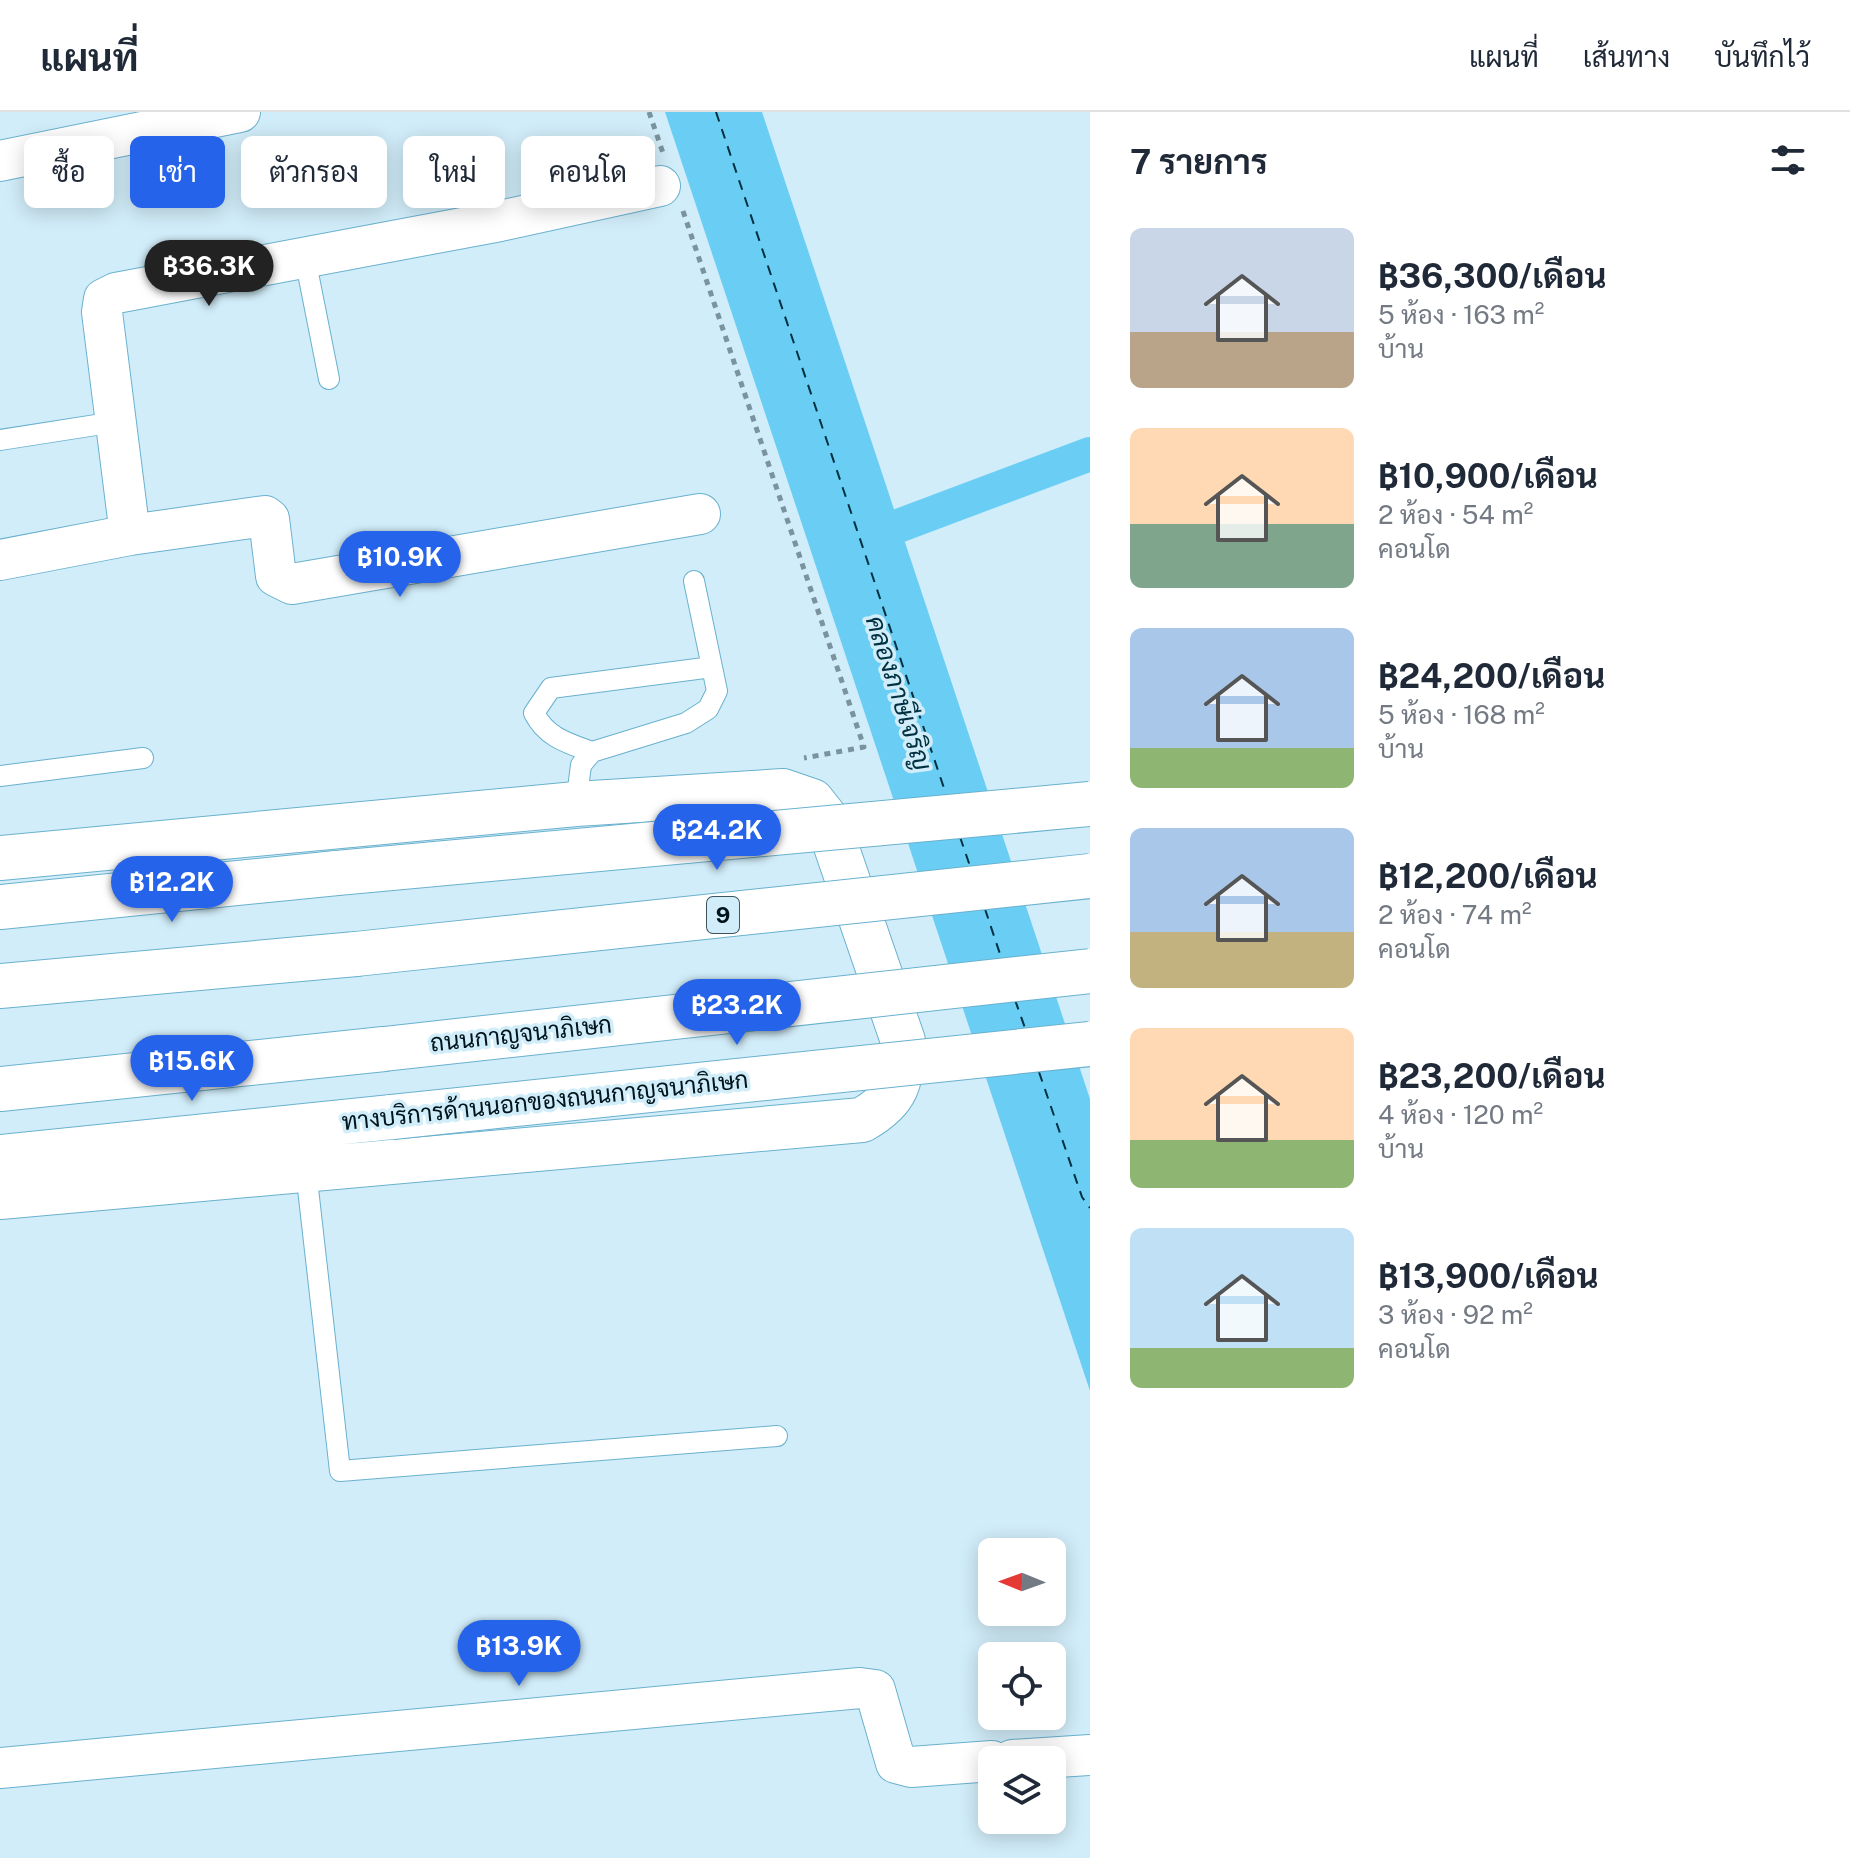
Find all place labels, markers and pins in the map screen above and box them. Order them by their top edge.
pin: ฿36.3K [144,240,274,308]
pin: ฿10.9K [335,531,465,599]
pin: ฿24.2K [652,804,782,872]
pin: ฿12.2K [107,856,237,924]
pin: ฿23.2K [672,979,802,1047]
pin: ฿15.6K [127,1035,257,1103]
pin: ฿13.9K [454,1620,584,1688]

